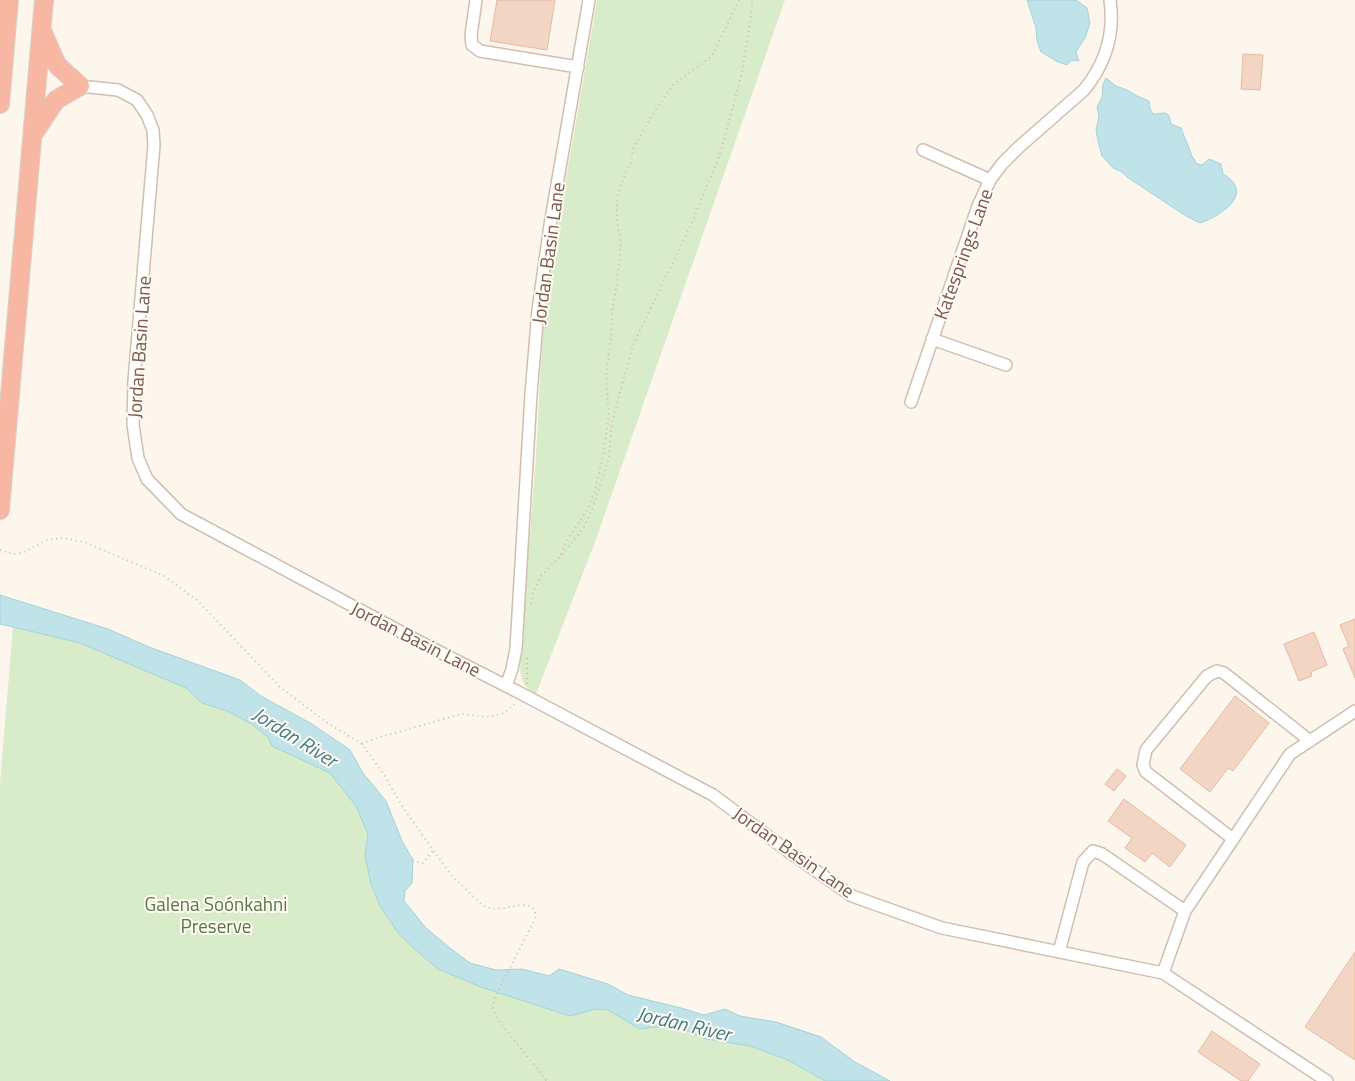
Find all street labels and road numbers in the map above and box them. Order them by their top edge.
street label: Jordan Basin Lane [523,180,572,326]
street label: Katesprings Lane [925,184,1000,323]
street label: Jordan Basin Lane [119,275,158,419]
street label: Jordan Basin Lane [346,593,486,684]
street label: Jordan Basin Lane [728,799,861,904]

